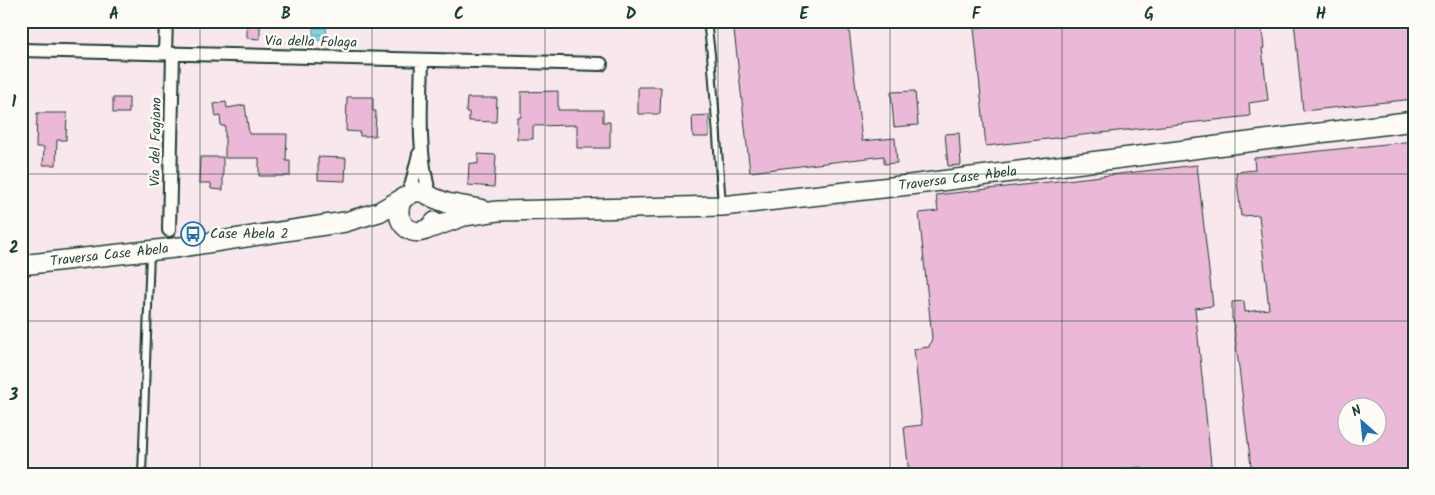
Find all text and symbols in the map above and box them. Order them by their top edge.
text: A [109,2,119,27]
text: B [281,2,291,27]
text: C [454,2,464,27]
text: D [626,2,637,27]
text: E [800,2,810,27]
text: F [972,2,982,27]
text: G [1144,2,1154,27]
text: H [1316,2,1326,27]
street label: Via della Folaga [265,30,357,54]
text: 1 [12,90,17,115]
street label: Via del Fagiano [144,97,168,187]
street label: Traversa Case Abela [898,160,1018,197]
bus stop icon: Case Abela 2 [180,221,206,247]
place label: Case Abela 2 [210,223,289,245]
text: 2 [9,236,19,261]
street label: Traversa Case Abela [49,238,170,273]
text: 3 [9,383,19,408]
north arrow [1338,398,1388,448]
text: N [1348,399,1366,423]

